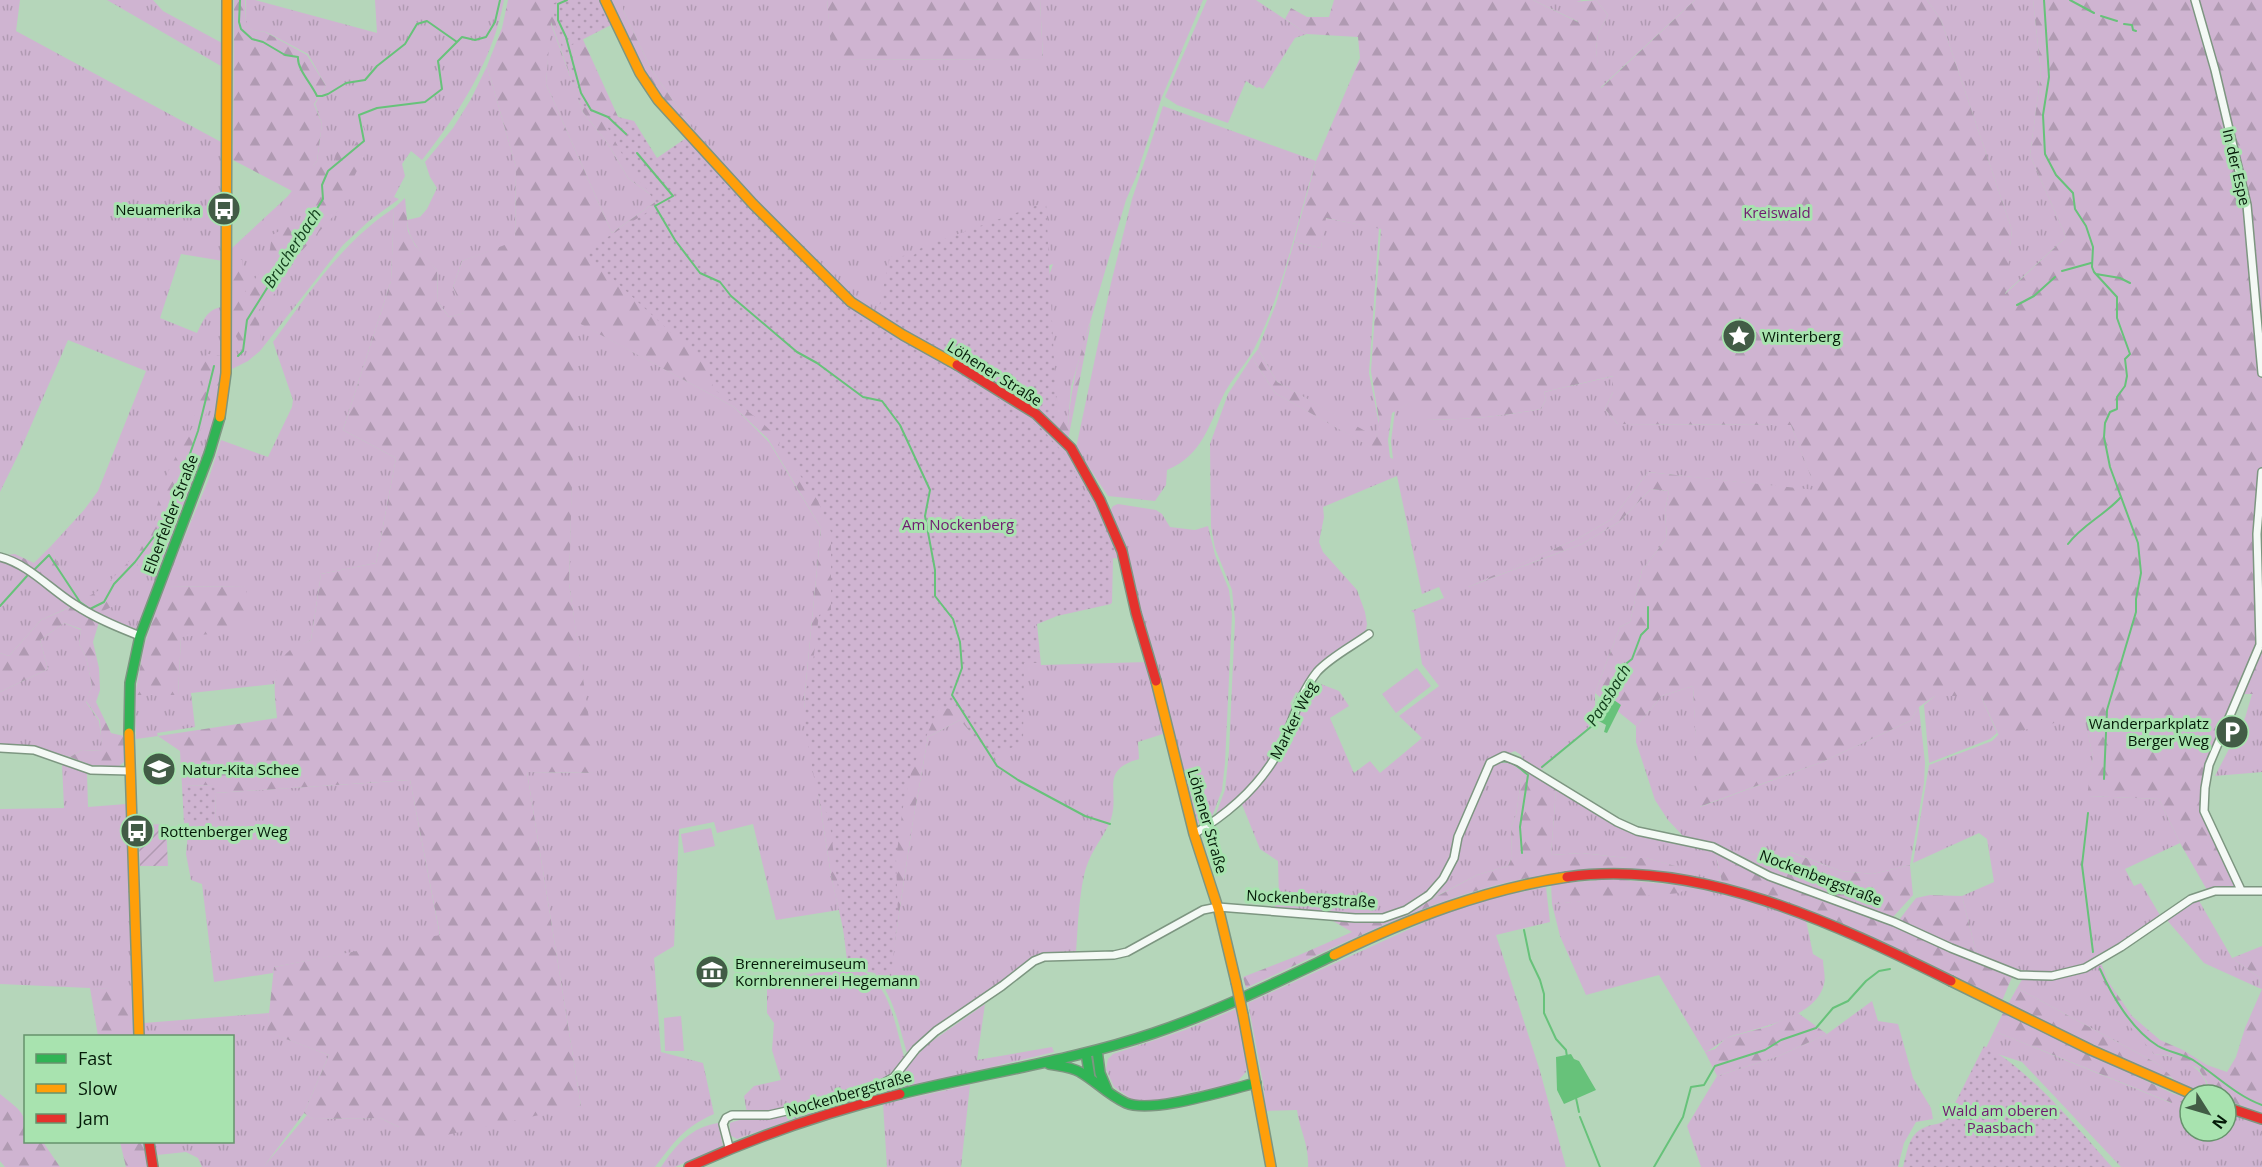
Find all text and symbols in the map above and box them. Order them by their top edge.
street label: In der Espe [2218,127,2256,207]
bus stop icon: Neuamerika [206,191,242,227]
place label: Neuamerika [115,199,201,219]
park label: Kreiswald [1743,202,1811,222]
water label: Brucherbach [258,204,326,292]
place icon: Winterberg [1721,318,1757,354]
place label: Winterberg [1762,326,1841,346]
street label: Löhener Straße [944,336,1046,410]
street label: Elberfelder Straße [138,451,202,577]
park label: Am Nockenberg [902,514,1014,534]
water label: Paasbach [1580,660,1636,730]
street label: Marker Weg [1265,678,1321,762]
place label: Wanderparkplatz Berger Weg [2089,713,2209,750]
parking icon: Wanderparkplatz Berger Weg [2214,714,2250,750]
school or university icon: Natur-Kita Schee [141,751,177,787]
place label: Natur-Kita Schee [182,759,299,779]
street label: Löhener Straße [1184,766,1232,876]
bus stop icon: Rottenberger Weg [119,813,155,849]
place label: Rottenberger Weg [160,821,287,841]
street label: Nockenbergstraße [1757,844,1885,910]
street label: Nockenbergstraße [1246,885,1376,911]
place label: Brennereimuseum Kornbrennerei Hegemann [735,953,918,990]
museum icon: Brennereimuseum Kornbrennerei Hegemann [694,954,730,990]
legend [24,1035,234,1143]
text: Fast [78,1046,112,1070]
street label: Nockenbergstraße [784,1066,914,1120]
text: Slow [78,1076,117,1100]
north arrow [2178,1083,2238,1143]
park label: Wald am oberen Paasbach [1942,1100,2058,1137]
text: Jam [76,1106,110,1130]
text: N [2207,1110,2233,1134]

